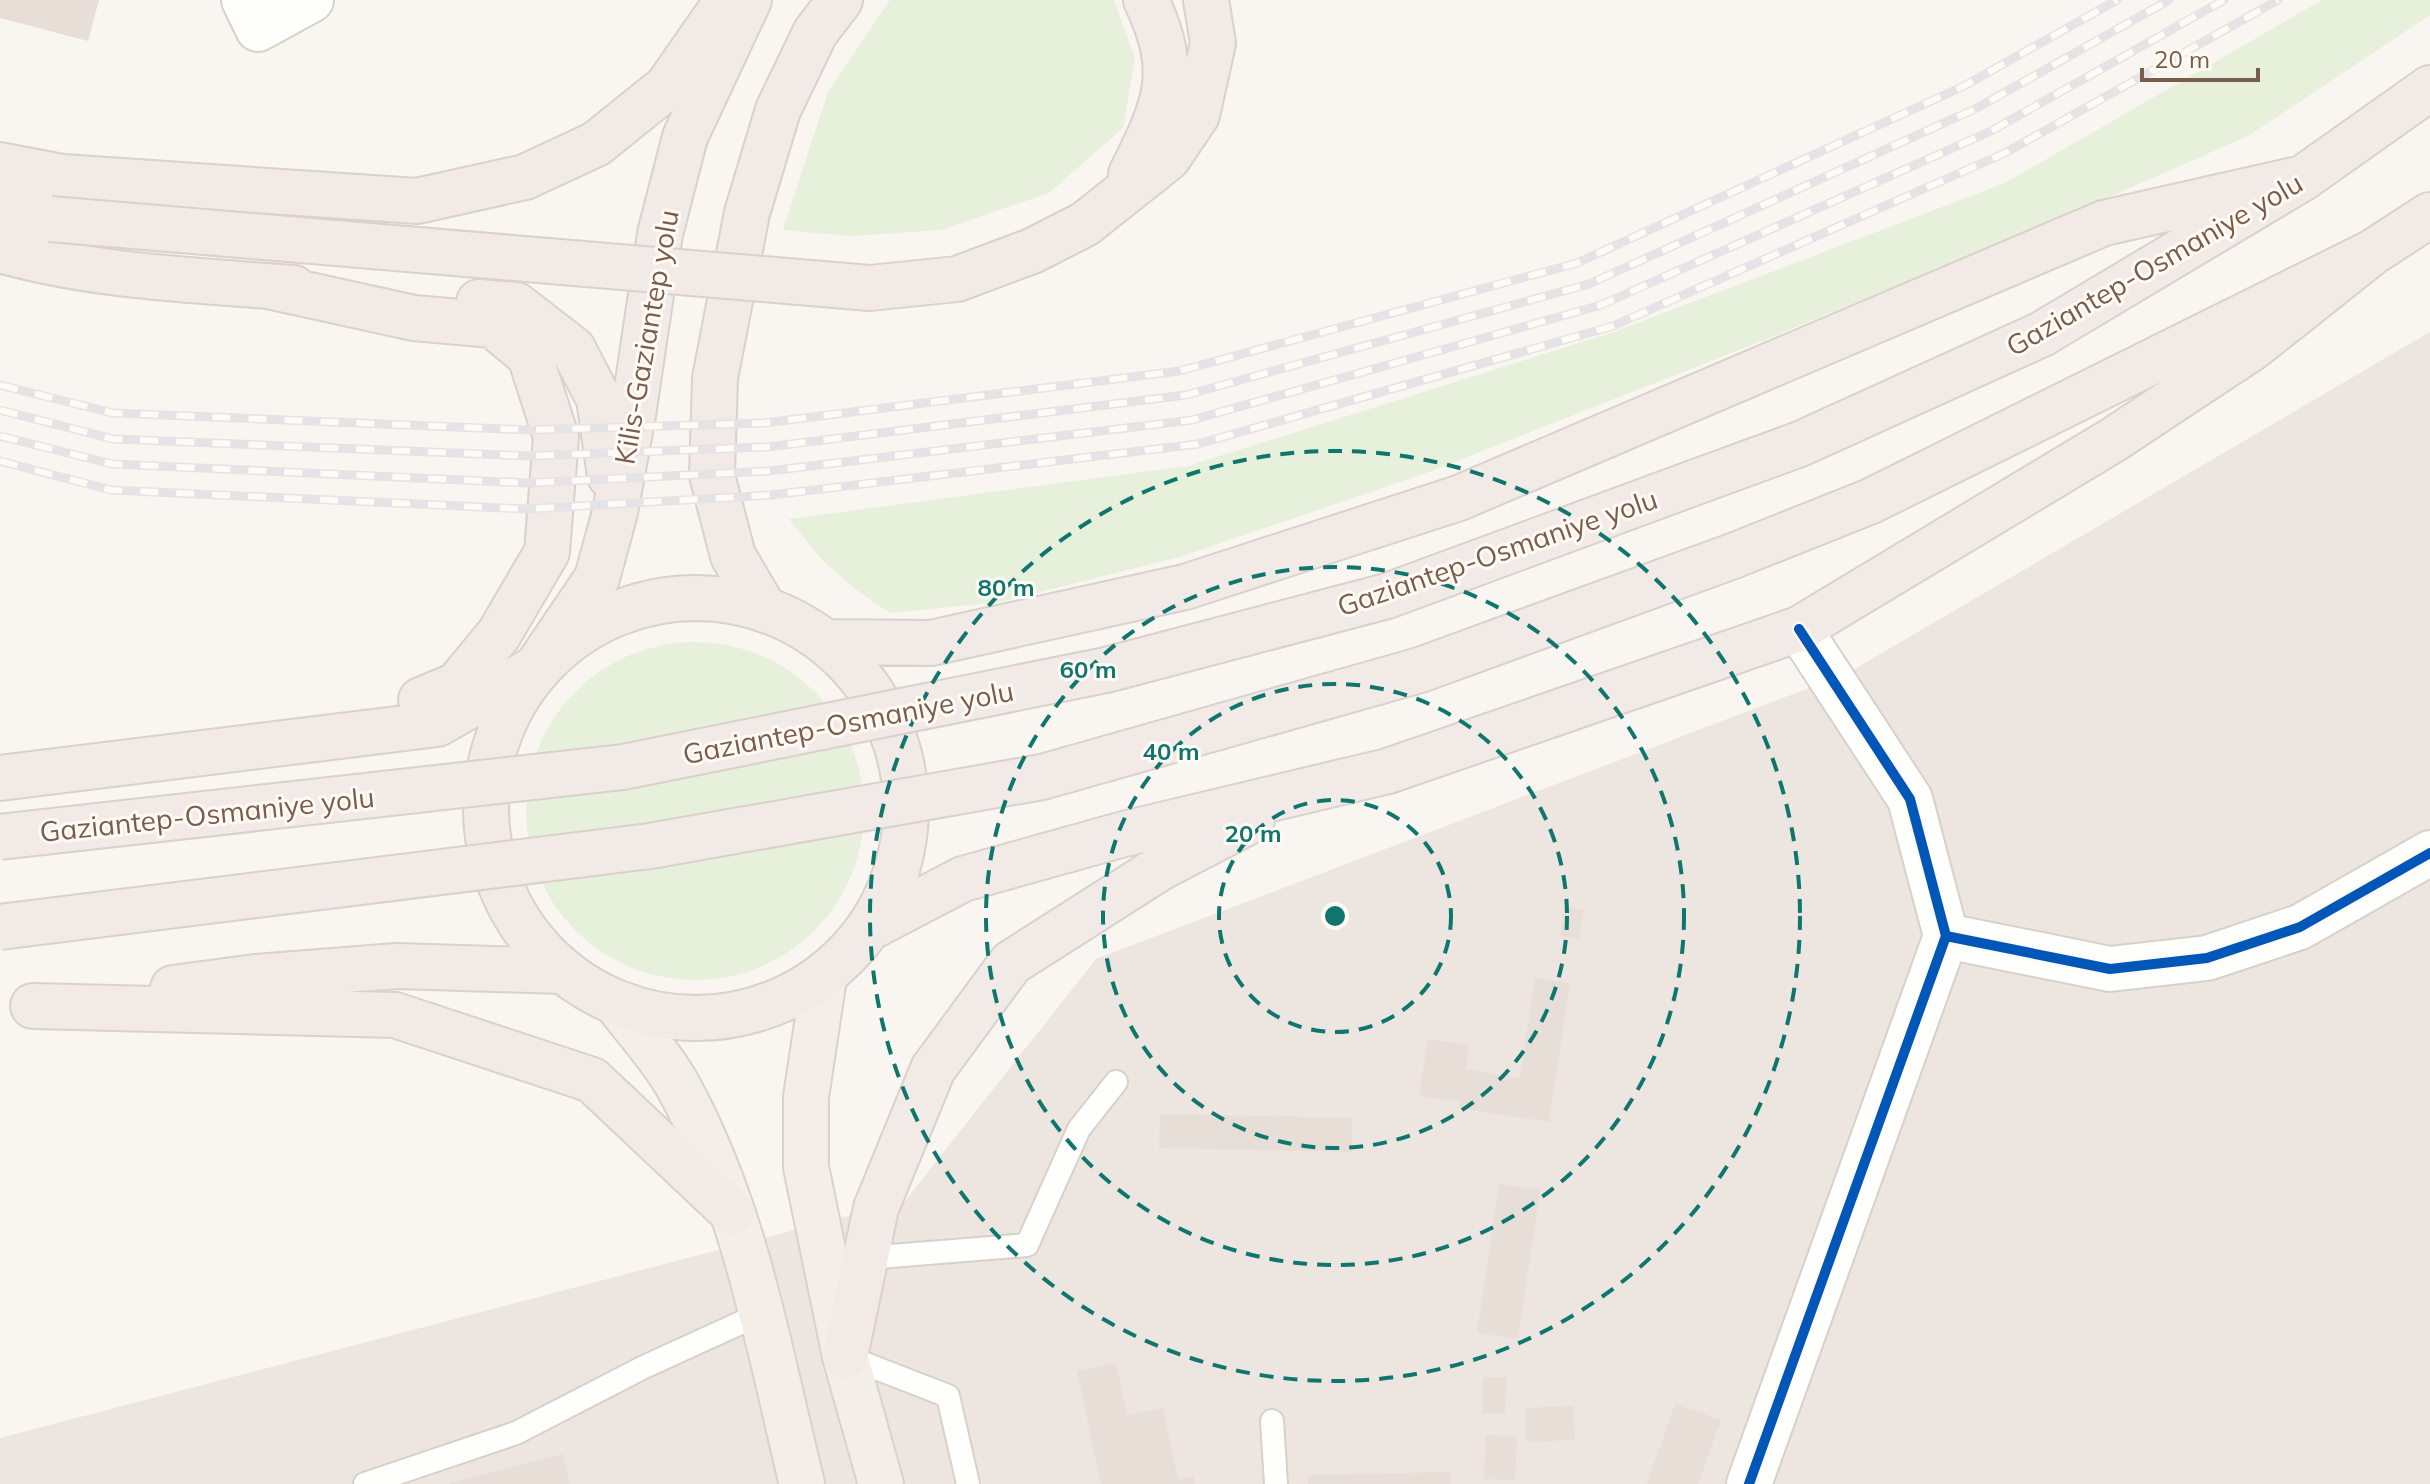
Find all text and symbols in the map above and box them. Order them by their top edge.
scale bar [2142,32,2258,82]
text: 20 m [2154,44,2210,74]
street label: Gaziantep-Osmaniye yolu [2000,165,2308,363]
street label: Kilis-Gaziantep yolu [606,207,686,467]
street label: Gaziantep-Osmaniye yolu [1332,481,1662,623]
text: 80 m [978,572,1034,602]
text: 60 m [1060,654,1116,684]
street label: Gaziantep-Osmaniye yolu [680,673,1016,771]
text: 40 m [1143,736,1199,766]
street label: Gaziantep-Osmaniye yolu [38,779,376,849]
text: 20 m [1225,818,1281,848]
centre of rings [1321,902,1349,930]

